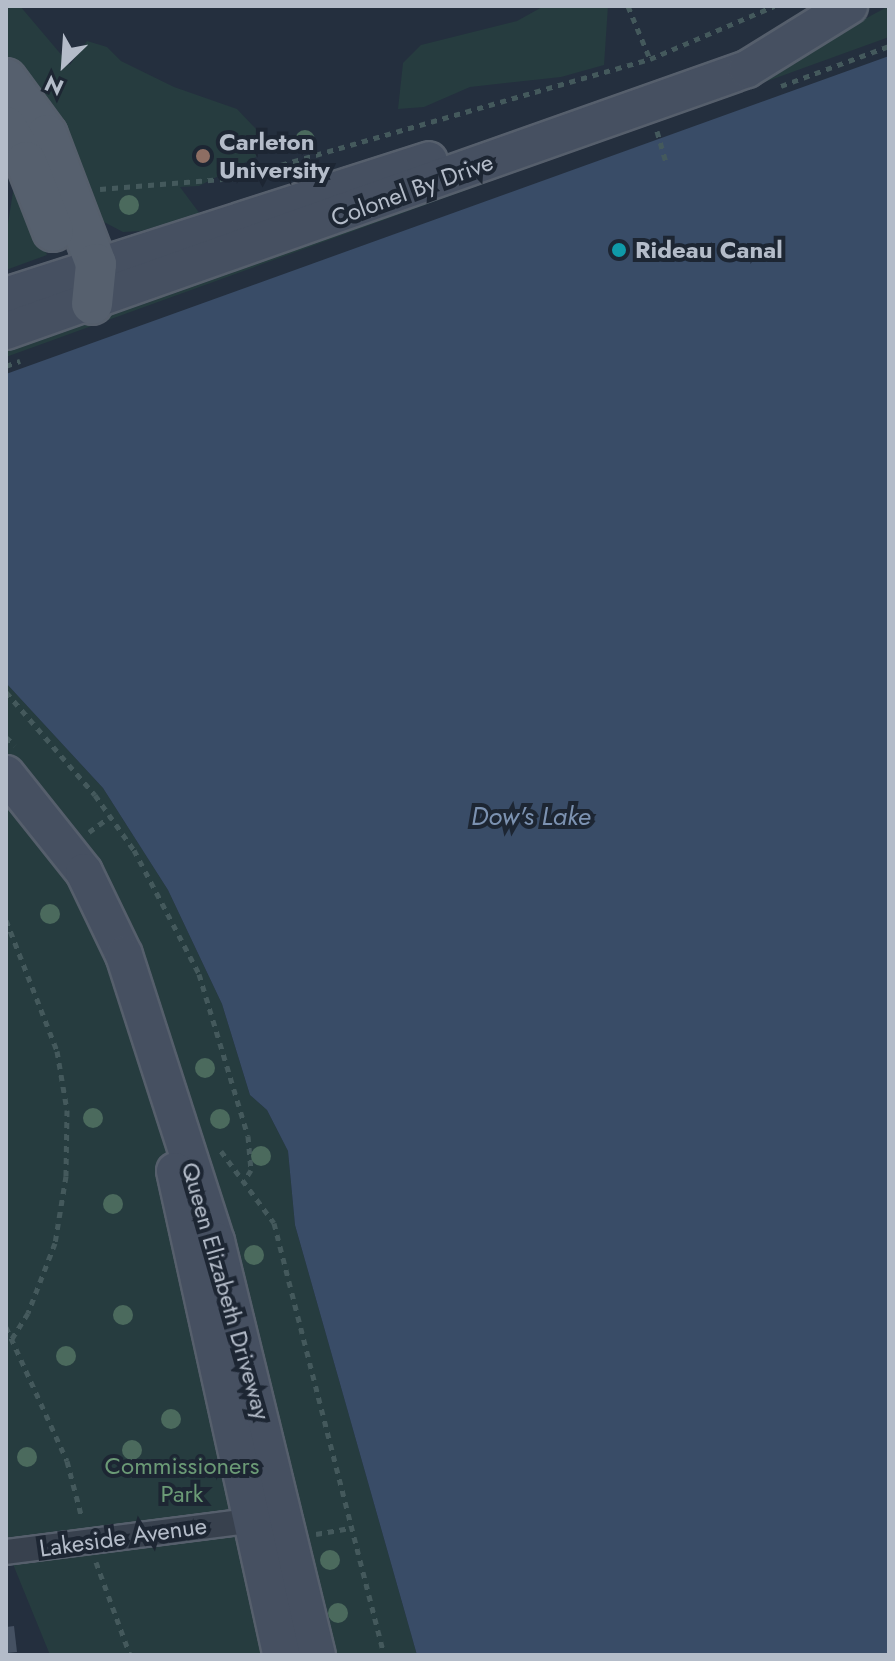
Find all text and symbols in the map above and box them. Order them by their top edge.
north arrow [24,24,104,104]
text: N [39,68,69,104]
place label: Carleton University [219,128,330,184]
marker: Carleton University [194,147,212,165]
street label: Colonel By Drive [327,147,497,233]
place label: Rideau Canal [635,236,783,264]
marker: Rideau Canal [610,241,628,259]
water label: Dow's Lake [471,801,591,833]
street label: Queen Elizabeth Driveway [175,1159,277,1423]
park label: Commissioners Park [105,1452,259,1508]
street label: Lakeside Avenue [37,1511,209,1563]

